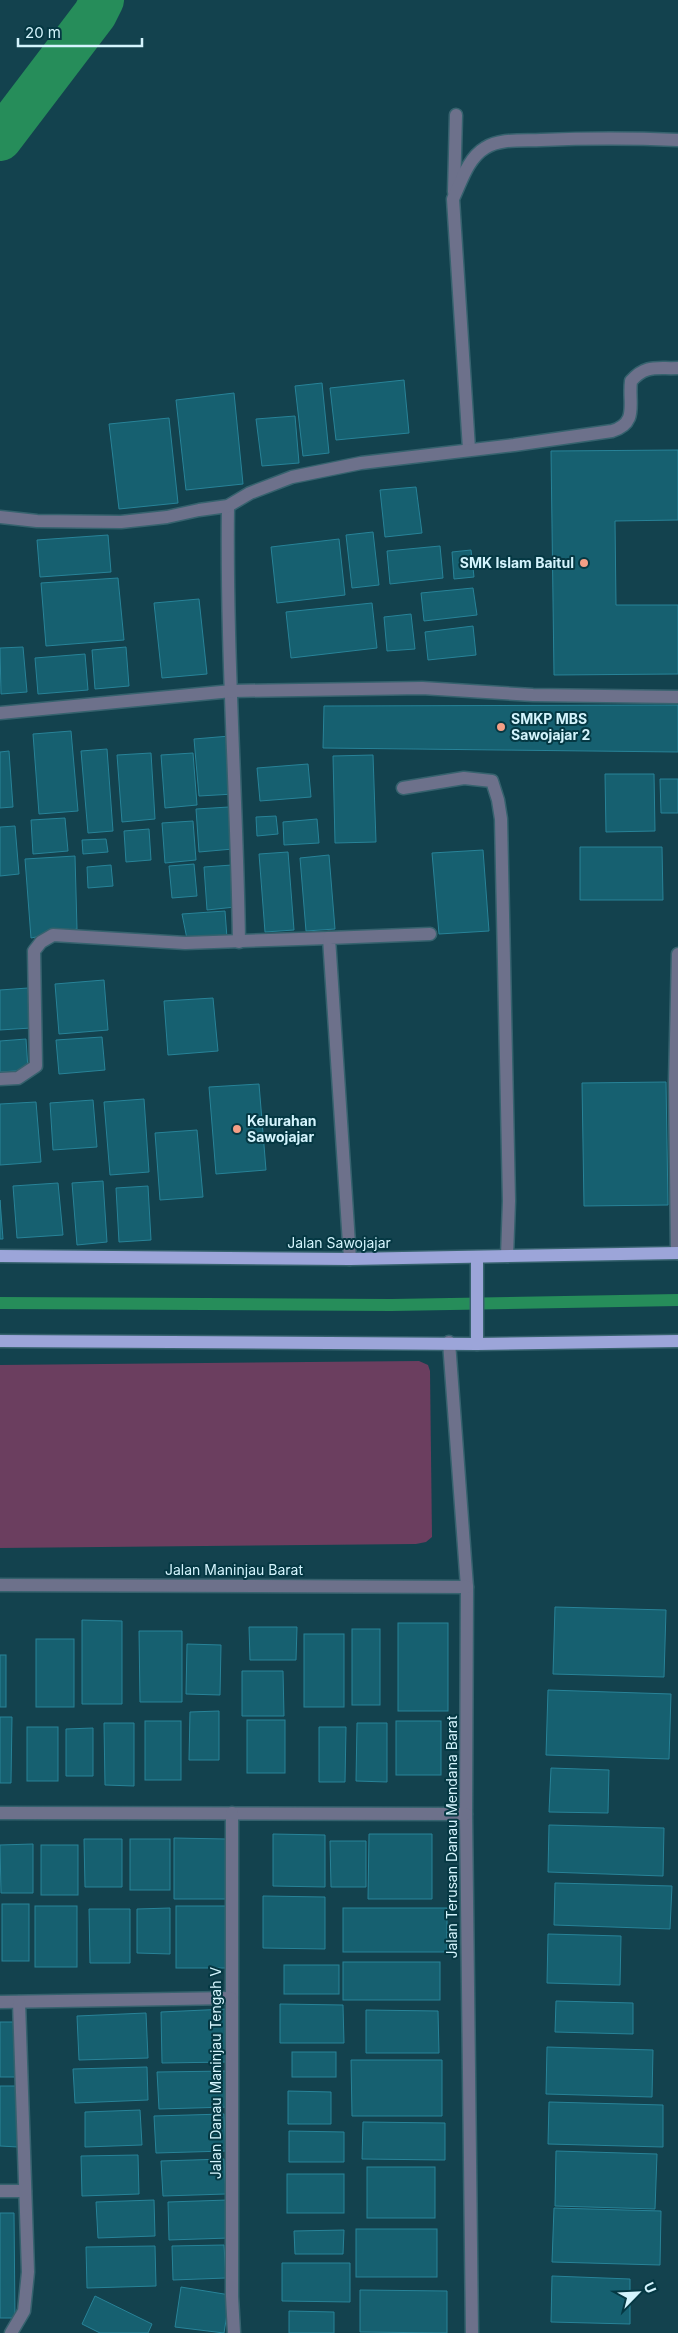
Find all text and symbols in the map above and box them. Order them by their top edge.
scale bar [18,15,141,47]
text: 20 m [25,23,61,42]
place label: SMK Islam Baitul [460,554,574,571]
marker: SMK Islam Baitul [578,557,590,569]
place label: SMKP MBS Sawojajar 2 [511,710,590,743]
marker: SMKP MBS Sawojajar 2 [495,721,507,733]
place label: Kelurahan Sawojajar [247,1112,317,1145]
marker: Kelurahan Sawojajar [231,1123,243,1135]
street label: Jalan Sawojajar [287,1234,391,1251]
street label: Jalan Maninjau Barat [165,1561,303,1578]
street label: Jalan Terusan Danau Mendana Barat [443,1715,460,1959]
street label: Jalan Danau Maninjau Tengah V [207,1967,224,2179]
north arrow [613,2268,663,2318]
text: U [640,2279,660,2296]

